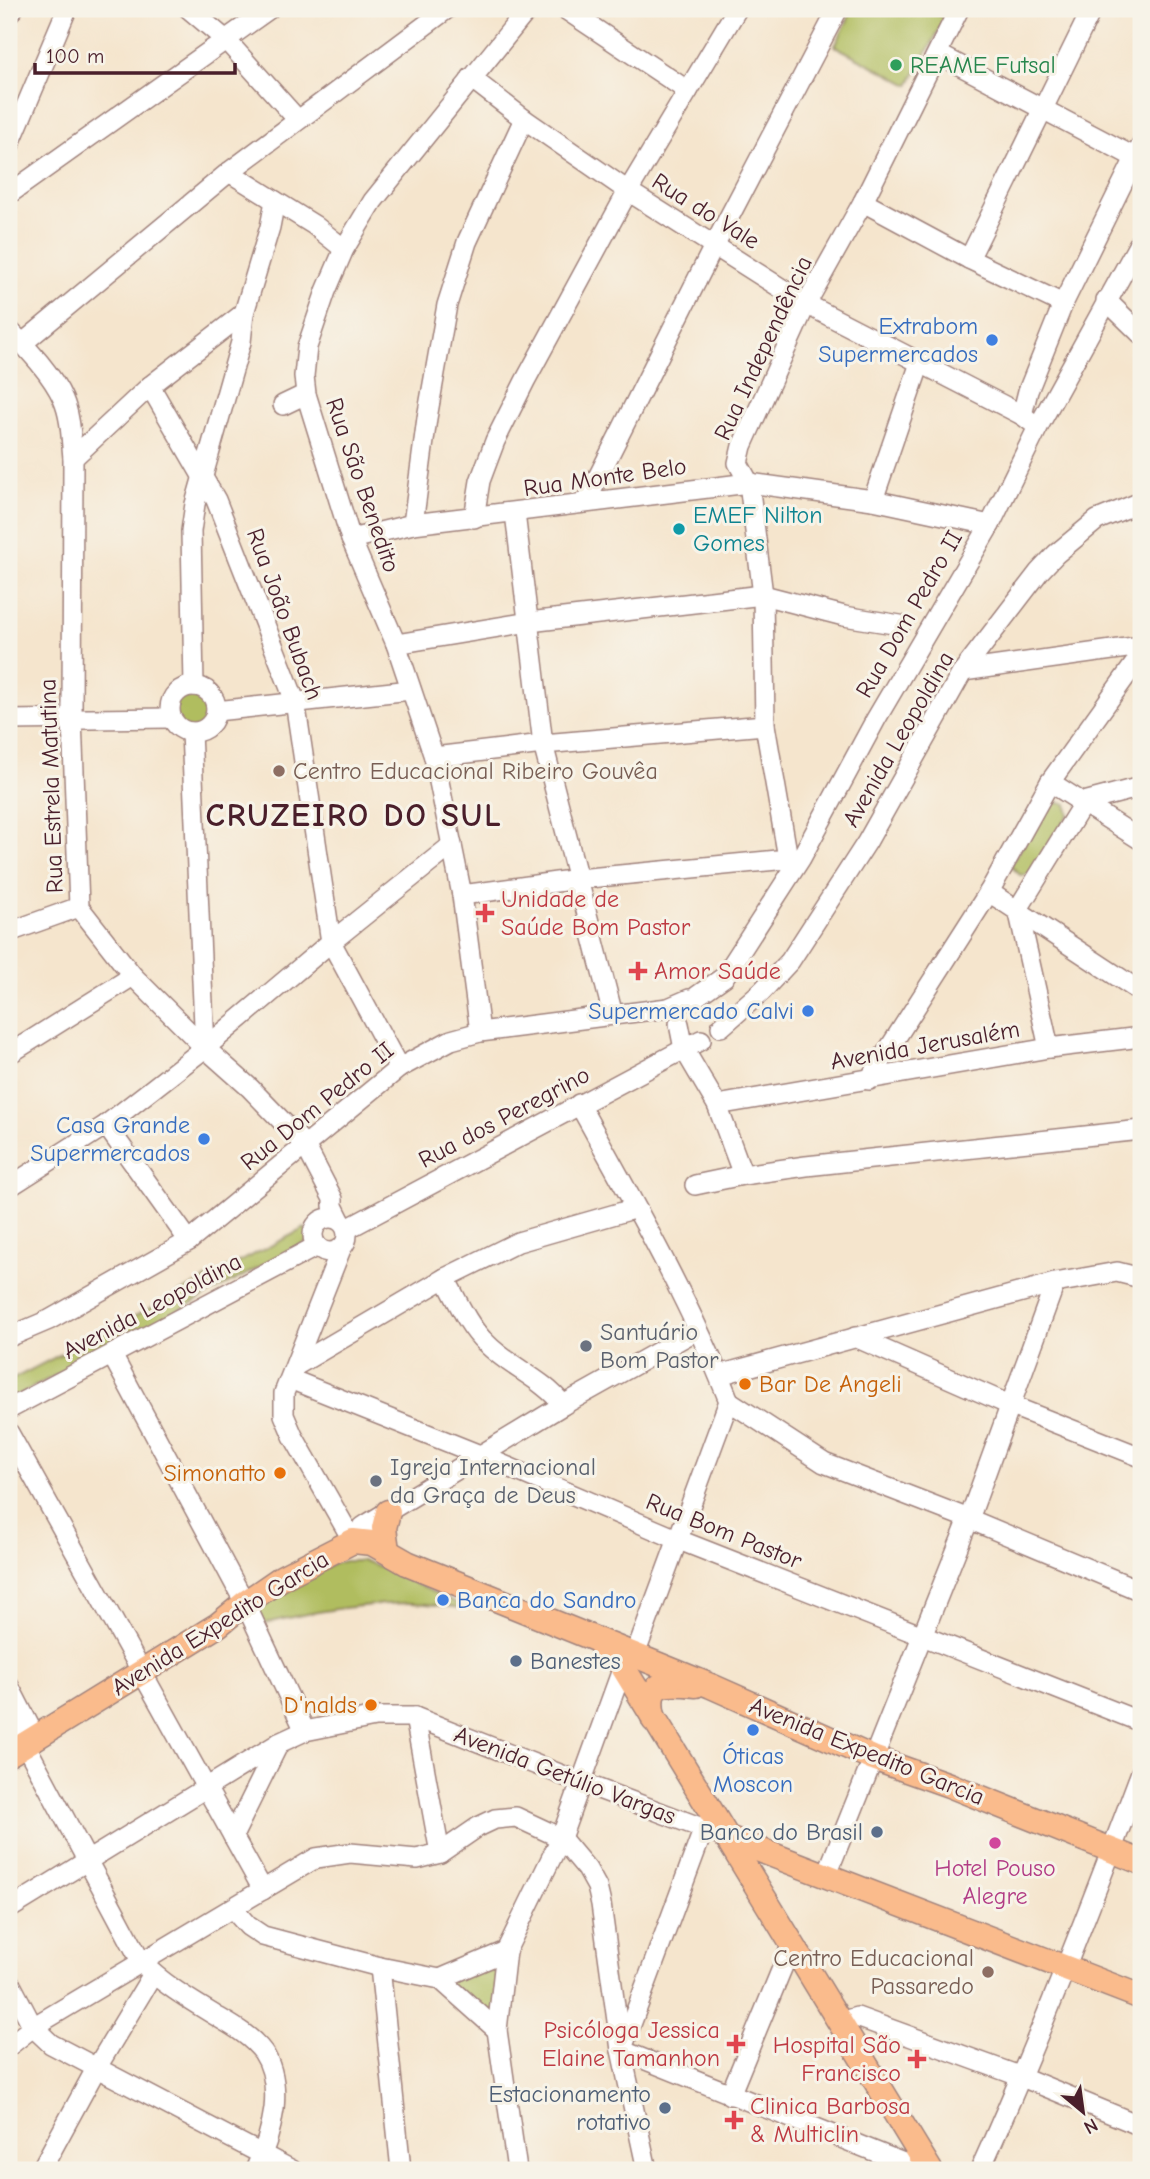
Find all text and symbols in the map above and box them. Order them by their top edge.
scale bar [35,32,234,76]
text: 100 m [46,44,104,68]
place label: REAME Futsal [910,51,1056,79]
marker: REAME Futsal [888,57,904,73]
street label: Rua do Vale [647,167,765,255]
street label: Rua Independência [708,252,818,444]
place label: Extrabom Supermercados [818,312,978,368]
marker: Extrabom Supermercados [984,332,1000,348]
street label: Rua São Benedito [320,394,406,576]
street label: Rua Monte Belo [522,452,688,502]
place label: EMEF Nilton Gomes [693,501,823,557]
marker: EMEF Nilton Gomes [671,521,687,537]
street label: Rua João Bubach [241,524,329,704]
street label: Rua Dom Pedro II [850,525,968,703]
street label: Avenida Leopoldina [836,646,960,832]
street label: Rua Estrela Matutina [33,678,69,894]
place label: Centro Educacional Ribeiro Gouvêa [293,757,658,785]
marker: Centro Educacional Ribeiro Gouvêa [271,763,287,779]
district label: CRUZEIRO DO SUL [205,797,503,834]
place label: Unidade de Saúde Bom Pastor [501,885,691,941]
marker: Unidade de Saúde Bom Pastor [475,903,495,923]
place label: Amor Saúde [654,957,781,985]
marker: Amor Saúde [628,961,648,981]
place label: Supermercado Calvi [588,997,794,1025]
marker: Supermercado Calvi [800,1003,816,1019]
street label: Avenida Jerusalém [828,1015,1022,1075]
street label: Rua Dom Pedro II [235,1036,399,1176]
street label: Rua dos Peregrino [414,1060,594,1174]
place label: Casa Grande Supermercados [30,1111,190,1167]
marker: Casa Grande Supermercados [196,1131,212,1147]
street label: Avenida Leopoldina [58,1247,246,1365]
place label: Santuário Bom Pastor [600,1318,719,1374]
marker: Santuário Bom Pastor [578,1338,594,1354]
place label: Bar De Angeli [759,1370,902,1398]
marker: Bar De Angeli [737,1376,753,1392]
place label: Igreja Internacional da Graça de Deus [390,1453,596,1509]
place label: Simonatto [163,1459,266,1487]
marker: Simonatto [272,1465,288,1481]
marker: Igreja Internacional da Graça de Deus [368,1473,384,1489]
street label: Rua Bom Pastor [642,1487,806,1575]
street label: Avenida Expedito Garcia [106,1545,334,1701]
place label: Banca do Sandro [457,1586,636,1614]
marker: Banca do Sandro [435,1592,451,1608]
place label: Banestes [530,1647,621,1675]
marker: Banestes [508,1653,524,1669]
place label: D'nalds [284,1691,357,1719]
street label: Avenida Expedito Garcia [745,1691,989,1811]
marker: D'nalds [363,1697,379,1713]
street label: Avenida Getúlio Vargas [450,1720,680,1830]
marker: Óticas Moscon [745,1722,761,1738]
place label: Óticas Moscon [713,1742,793,1798]
place label: Banco do Brasil [700,1818,863,1846]
marker: Banco do Brasil [869,1824,885,1840]
marker: Hotel Pouso Alegre [987,1835,1003,1851]
place label: Hotel Pouso Alegre [934,1854,1056,1910]
place label: Centro Educacional Passaredo [773,1944,974,2000]
marker: Centro Educacional Passaredo [980,1964,996,1980]
place label: Psicóloga Jessica Elaine Tamanhon [542,2016,720,2072]
place label: Hospital São Francisco [773,2031,901,2087]
marker: Psicóloga Jessica Elaine Tamanhon [726,2034,746,2054]
marker: Hospital São Francisco [907,2049,927,2069]
north arrow [1048,2078,1118,2148]
place label: Estacionamento rotativo [489,2080,651,2136]
place label: Clinica Barbosa & Multiclin [750,2092,911,2148]
marker: Estacionamento rotativo [657,2100,673,2116]
marker: Clinica Barbosa & Multiclin [724,2110,744,2130]
text: N [1080,2113,1102,2139]

